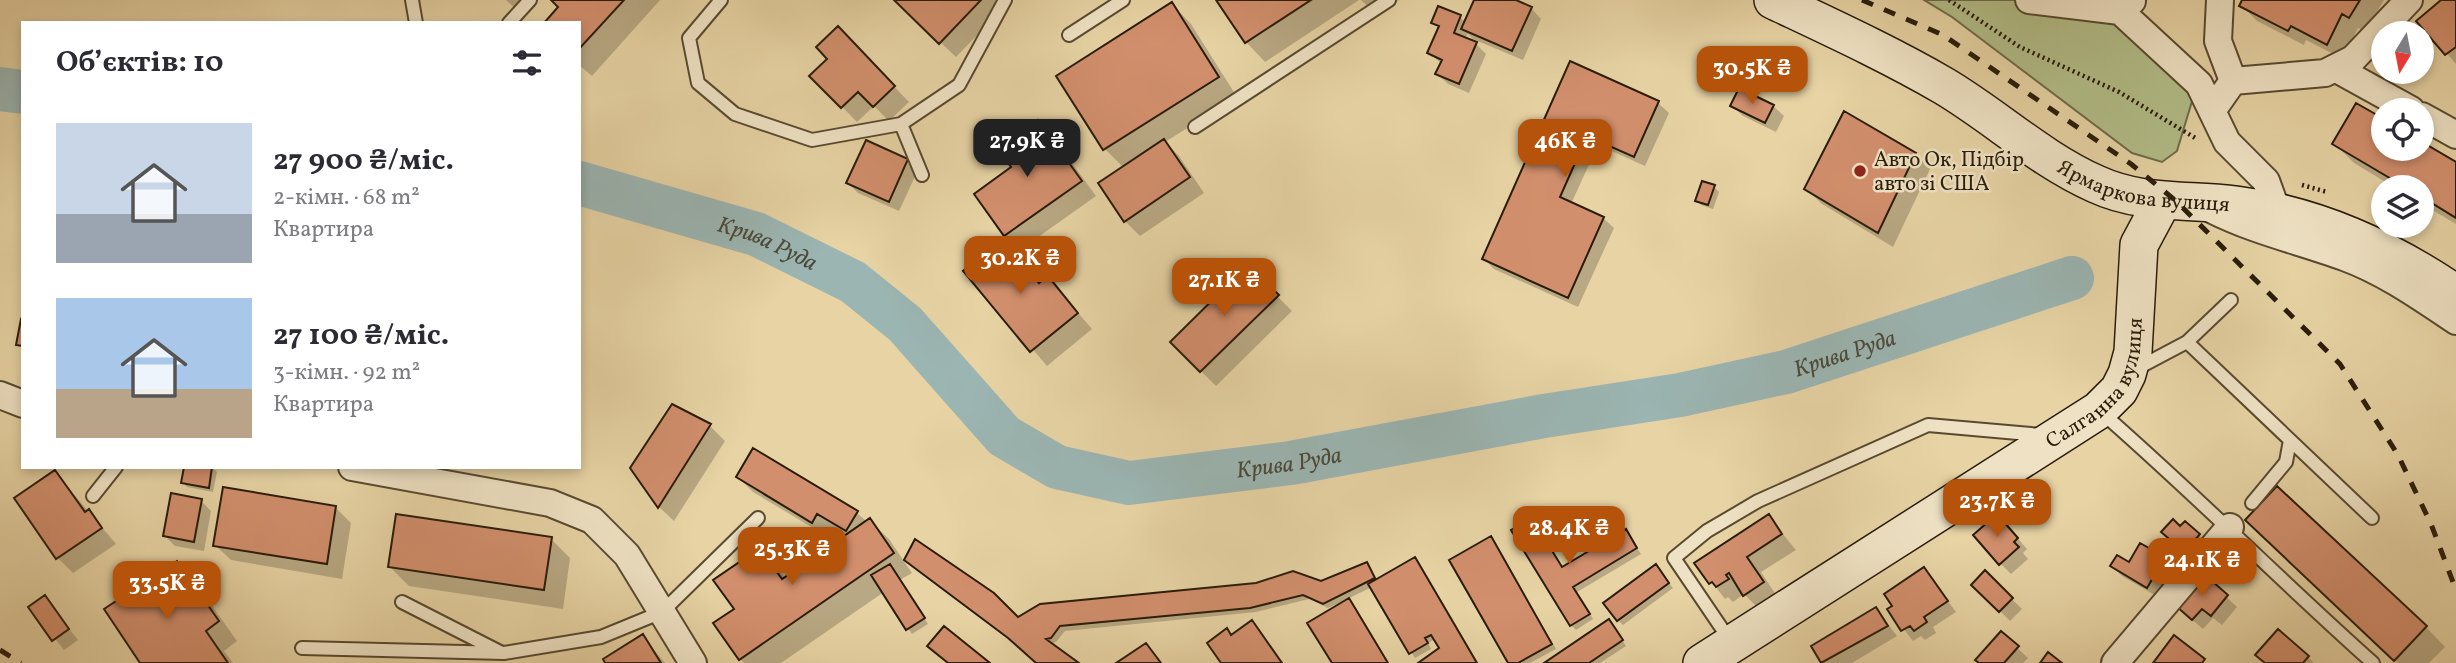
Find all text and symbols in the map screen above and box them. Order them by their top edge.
north arrow [2371,21,2434,84]
map controls [2371,21,2434,238]
text: Об’єктів: 10 [56,42,224,84]
icon: filters [508,44,546,82]
pin: 30.5K ₴ [1687,46,1817,106]
text: 30.5K ₴ [1713,53,1791,85]
button: locate [2371,98,2434,161]
pin: 27.9K ₴ [962,120,1092,179]
pin: 46K ₴ [1516,120,1614,179]
text: 27.9K ₴ [989,126,1065,158]
text: 46K ₴ [1534,126,1596,158]
text: 27 900 ₴/міс. [273,140,454,182]
place label: Авто Ок, Підбір авто зі США [1874,146,2024,199]
icon: home [112,151,196,235]
street label: Ярмаркова вулиця [2051,153,2231,220]
marker: Авто Ок, Підбір авто зі США [1852,163,1868,179]
button: layers [2371,175,2434,238]
text: 2-кімн. · 68 m² [273,182,420,214]
water label: Крива Руда [713,210,822,280]
text: Квартира [273,214,374,246]
pin: 30.2K ₴ [955,236,1085,296]
text: 30.2K ₴ [980,243,1060,275]
pin: 27.1K ₴ [1159,258,1289,318]
text: 27.1K ₴ [1188,265,1260,297]
text: 27 100 ₴/міс. [273,315,449,357]
street label: Салганна вулиця [2041,317,2151,456]
water label: Крива Руда [1790,323,1901,387]
icon: home [112,326,196,410]
text: 3-кімн. · 92 m² [273,357,420,389]
text: Квартира [273,389,374,421]
water label: Крива Руда [1234,440,1345,488]
pin: 23.7K ₴ [1932,480,2062,539]
text: 23.7K ₴ [1959,486,2035,518]
pin: 28.4K ₴ [1504,506,1634,566]
text: 28.4K ₴ [1529,513,1609,545]
pin: 25.3K ₴ [727,528,857,587]
text: 25.3K ₴ [754,534,830,566]
pin: 24.1K ₴ [2137,538,2267,598]
text: 24.1K ₴ [2163,545,2241,577]
pin: 33.5K ₴ [102,562,232,621]
text: 33.5K ₴ [129,568,205,600]

